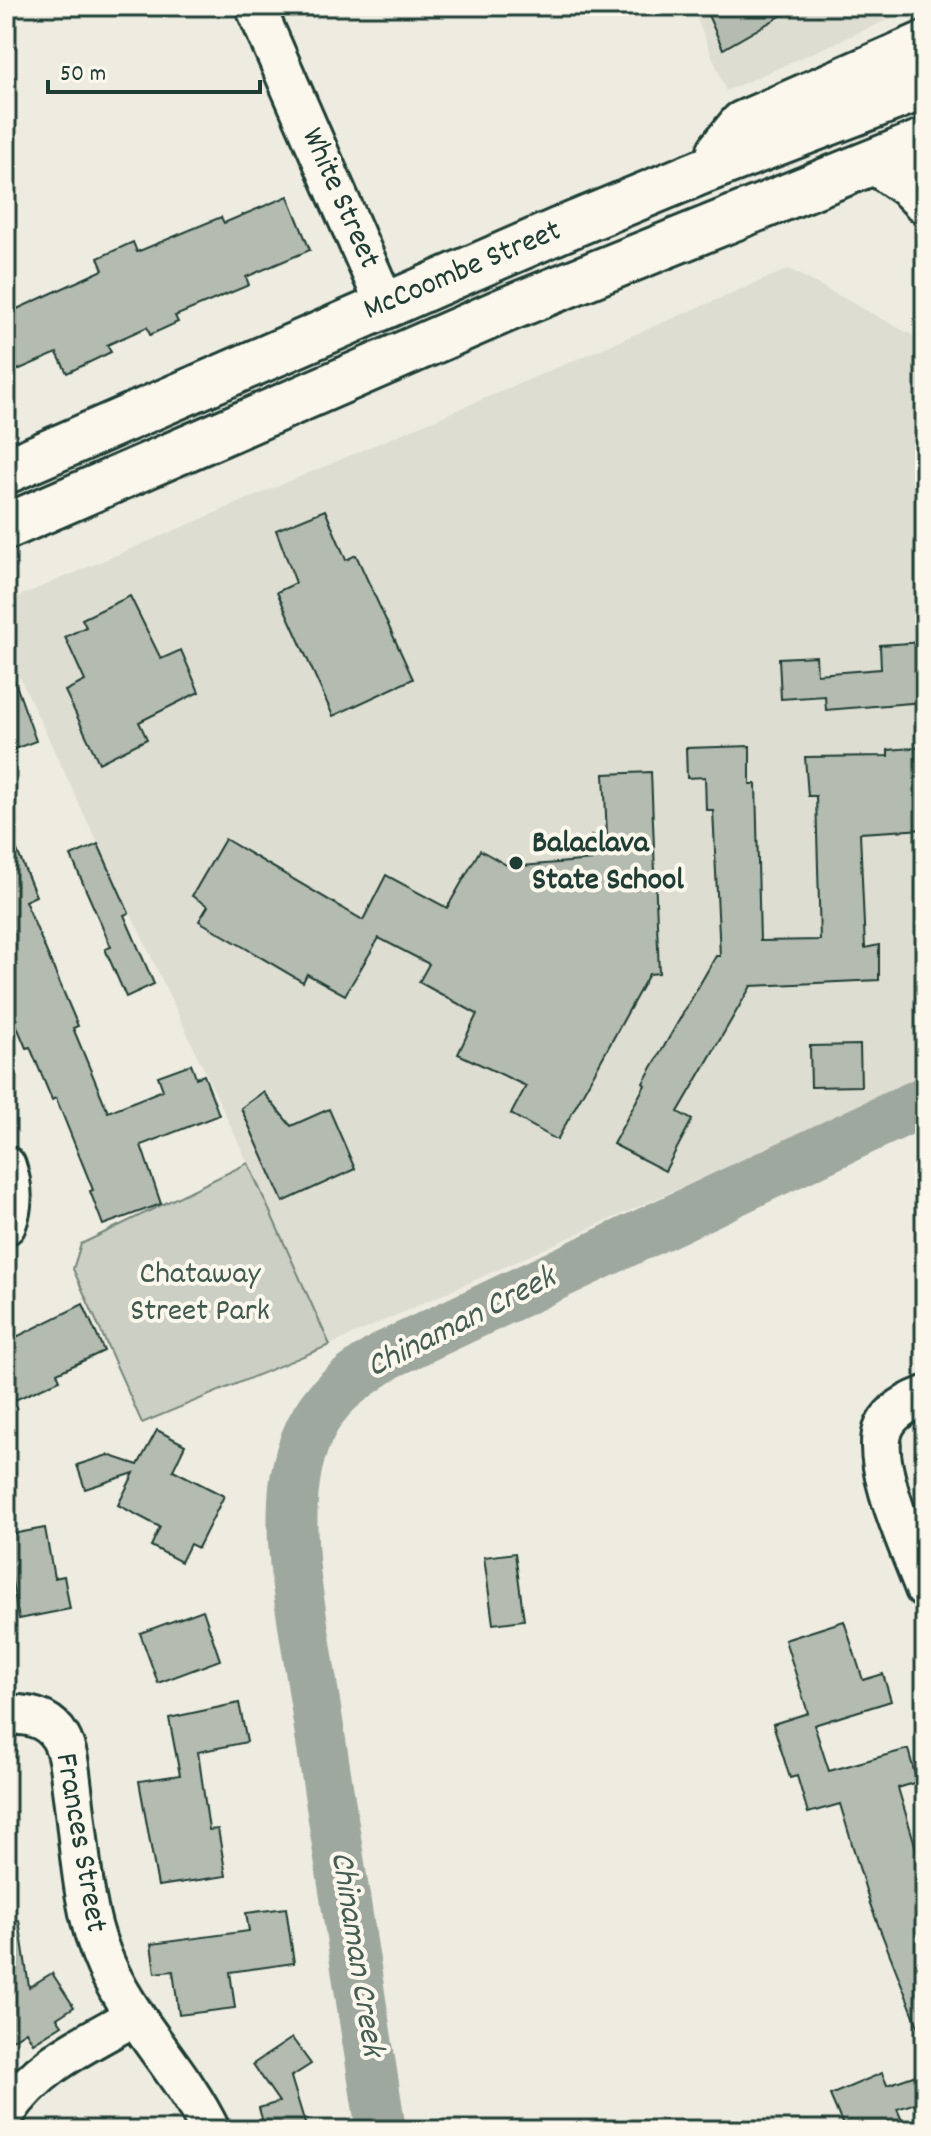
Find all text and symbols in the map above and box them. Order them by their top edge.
scale bar [48,44,260,94]
text: 50 m [60,58,106,92]
street label: White Street [288,121,391,277]
street label: McCoombe Street [357,210,569,334]
place label: Balaclava State School [532,822,684,905]
marker: Balaclava State School [507,854,525,872]
park label: Chataway Street Park [130,1253,270,1336]
water label: Chinaman Creek [359,1254,568,1393]
street label: Frances Street [41,1750,117,1937]
water label: Chinaman Creek [315,1848,396,2063]

